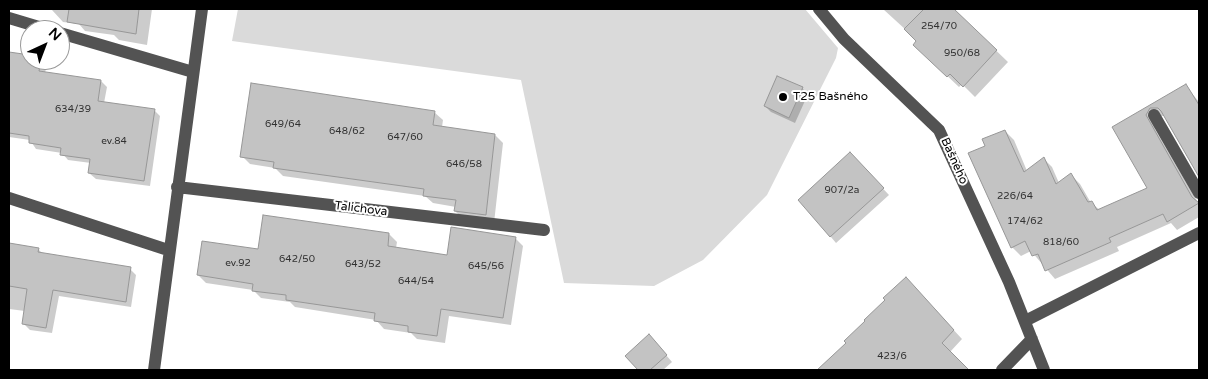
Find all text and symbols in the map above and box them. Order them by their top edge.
north arrow [20,20,70,70]
house number: 254/70 [921,20,957,32]
text: N [45,24,65,44]
house number: 950/68 [944,47,980,59]
place label: T25 Bašného [793,90,868,104]
marker: T25 Bašného [777,91,789,103]
house number: 634/39 [55,103,91,115]
house number: 649/64 [265,118,301,130]
house number: 648/62 [329,125,365,137]
house number: 647/60 [387,131,423,143]
house number: ev.84 [101,135,127,147]
street label: Bašného [937,135,971,187]
house number: 646/58 [446,158,482,170]
house number: 907/2a [825,184,859,196]
house number: 226/64 [997,190,1033,202]
street label: Talichova [334,199,388,219]
house number: 174/62 [1007,215,1043,227]
house number: 818/60 [1043,236,1079,248]
house number: 642/50 [279,253,315,265]
house number: ev.92 [225,257,251,269]
house number: 643/52 [345,258,381,270]
house number: 645/56 [468,260,504,272]
house number: 644/54 [398,275,434,287]
house number: 423/6 [877,350,907,362]

